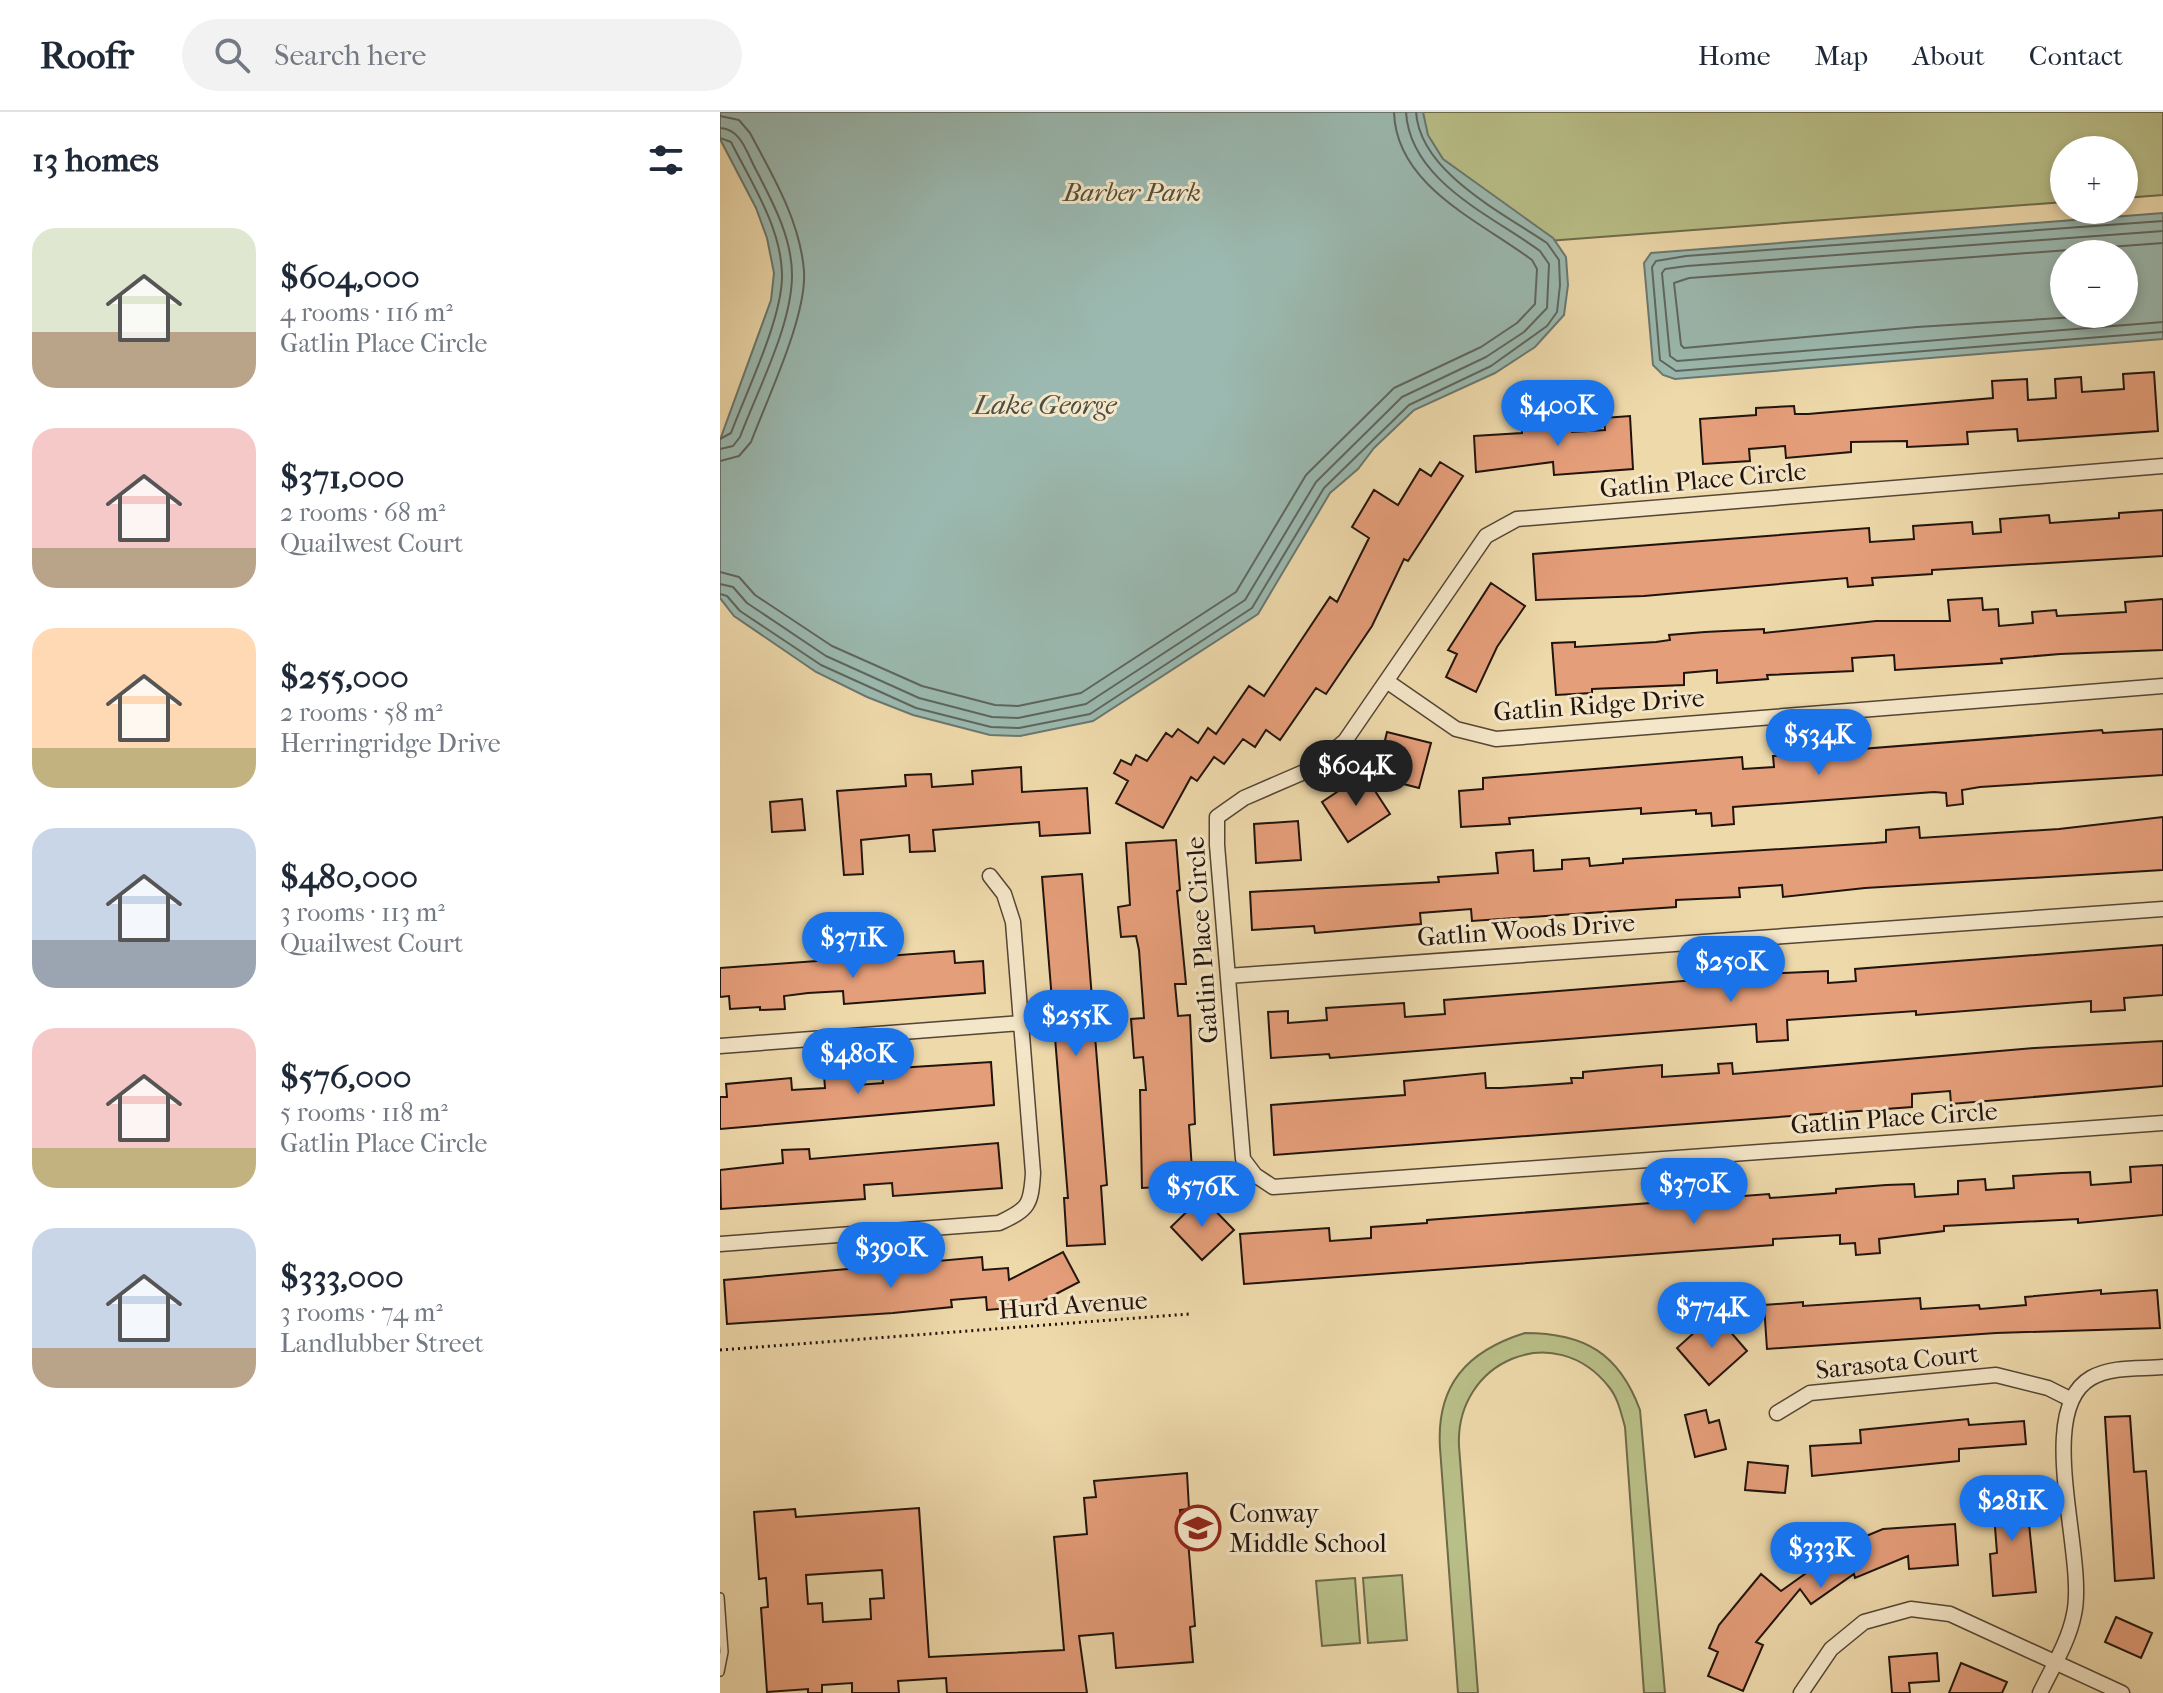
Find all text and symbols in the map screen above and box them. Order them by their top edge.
search box [182,19,742,91]
text: Roofr [40,33,134,78]
icon: search [210,33,254,77]
text: Search here [274,38,426,73]
text: Home [1698,39,1771,72]
text: Map [1815,39,1868,72]
text: About [1912,39,1985,72]
text: Contact [2029,39,2123,72]
map controls [2050,136,2138,328]
button: + [2050,136,2138,224]
icon: filters [644,138,688,182]
text: 13 homes [32,140,159,180]
park label: Barber Park [1061,177,1201,208]
button: − [2050,240,2138,328]
text: $604,000 [280,257,420,297]
icon: home [96,260,192,356]
text: 4 rooms · 116 m² [280,297,453,328]
text: Gatlin Place Circle [280,328,487,359]
pin: $400K [1502,380,1614,448]
water label: Lake George [971,388,1117,421]
text: $400K [1519,390,1597,421]
street label: Gatlin Place Circle [1598,456,1808,504]
text: $371,000 [280,457,405,497]
icon: home [96,460,192,556]
text: 2 rooms · 68 m² [280,497,445,528]
text: Quailwest Court [280,528,463,559]
text: $255,000 [280,657,409,697]
icon: home [96,660,192,756]
street label: Gatlin Ridge Drive [1492,682,1706,728]
text: 2 rooms · 58 m² [280,697,443,728]
pin: $534K [1763,709,1875,777]
text: $534K [1784,719,1854,750]
text: Herringridge Drive [280,728,501,759]
pin: $604K [1300,740,1412,808]
text: $604K [1318,750,1394,781]
street label: Gatlin Place Circle [1179,835,1225,1044]
text: $480,000 [280,857,418,897]
icon: home [96,860,192,956]
text: 3 rooms · 113 m² [280,897,445,928]
street label: Gatlin Woods Drive [1416,907,1636,953]
pin: $371K [797,912,909,980]
text: $371K [820,922,886,953]
text: Quailwest Court [280,928,463,959]
pin: $250K [1675,936,1787,1004]
text: $250K [1695,946,1767,977]
pin: $255K [1020,990,1132,1058]
text: $255K [1042,1000,1110,1031]
pin: $480K [802,1028,914,1096]
text: $480K [820,1038,896,1069]
text: $576,000 [280,1057,412,1097]
icon: home [96,1060,192,1156]
street label: Gatlin Place Circle [1790,1095,1999,1141]
text: 5 rooms · 118 m² [280,1097,448,1128]
text: Gatlin Place Circle [280,1128,487,1159]
pin: $370K [1638,1158,1750,1226]
pin: $576K [1146,1161,1258,1229]
text: $370K [1659,1168,1729,1199]
text: $576K [1166,1171,1238,1202]
pin: $390K [835,1222,947,1290]
text: $390K [855,1232,927,1263]
text: $333,000 [280,1257,404,1297]
icon: home [96,1260,192,1356]
pin: $774K [1656,1282,1768,1350]
street label: Hurd Avenue [997,1284,1149,1326]
text: $774K [1676,1292,1748,1323]
text: 3 rooms · 74 m² [280,1297,443,1328]
text: Landlubber Street [280,1328,484,1359]
street label: Sarasota Court [1814,1338,1981,1386]
pin: $281K [1956,1475,2068,1543]
text: $281K [1978,1485,2046,1516]
place label: Conway Middle School [1229,1498,1387,1559]
school or university icon: Conway Middle School [1174,1504,1222,1552]
pin: $333K [1765,1522,1877,1590]
text: $333K [1788,1532,1854,1563]

